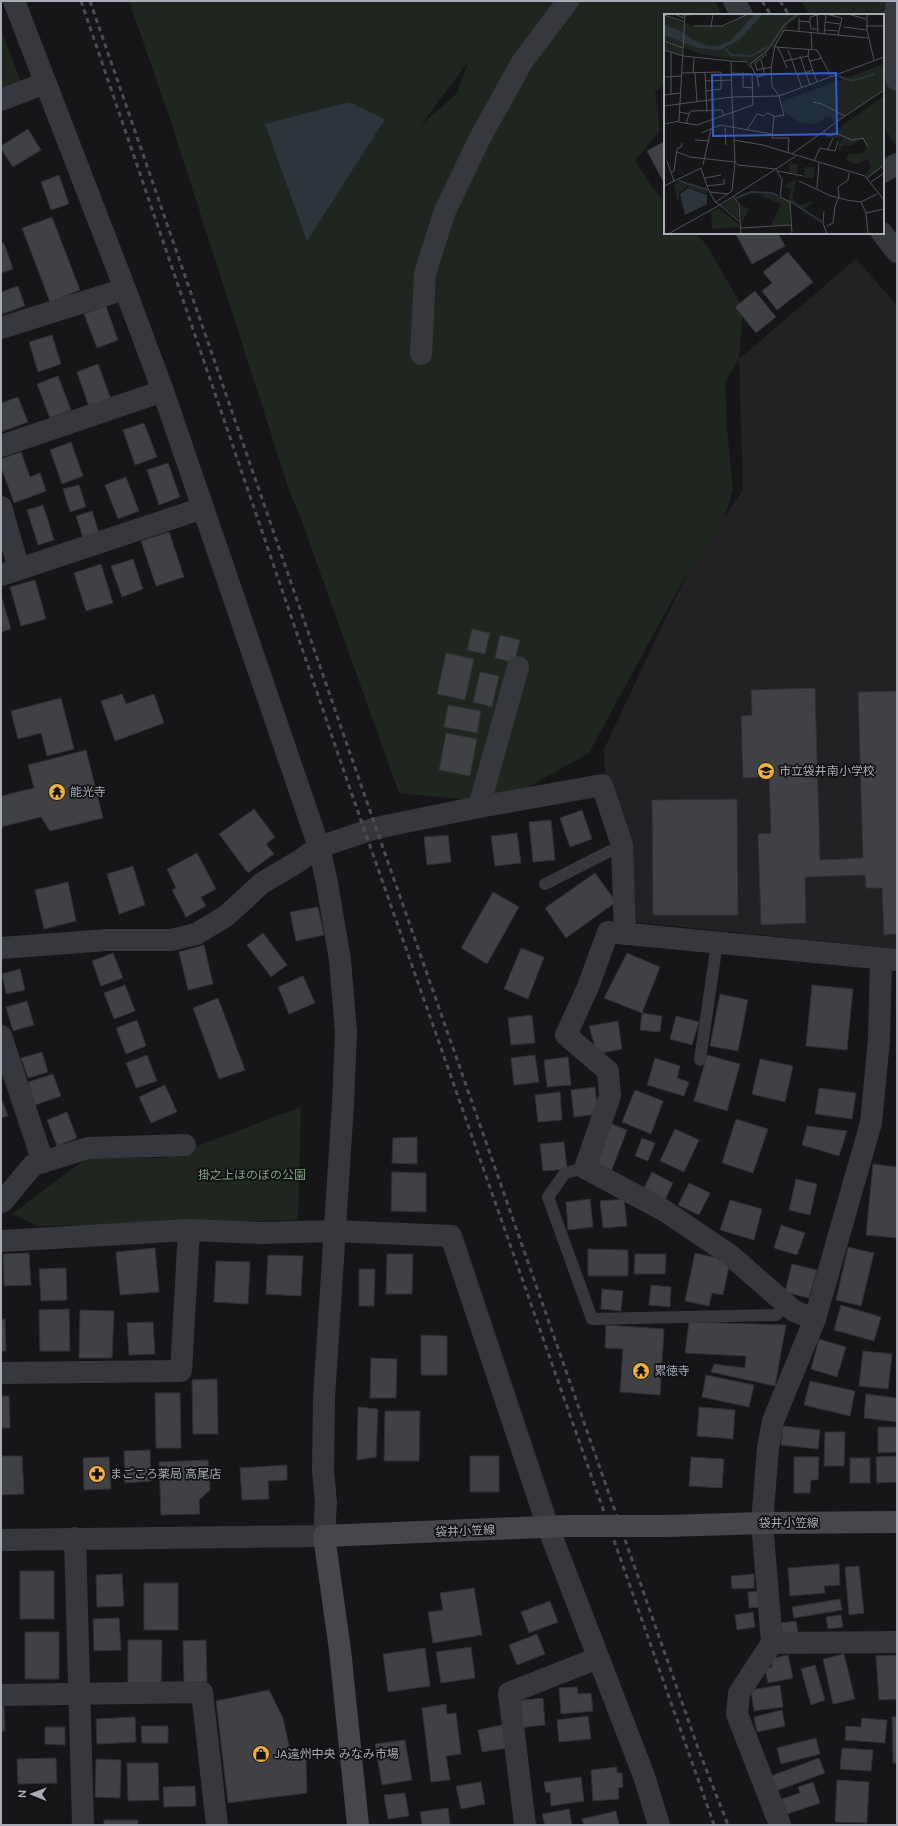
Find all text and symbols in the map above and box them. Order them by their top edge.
inset map [664,14,884,234]
school or university icon: 市立袋井南小学校 [756,761,776,781]
place label: 市立袋井南小学校 [779,763,875,779]
temple icon: 能光寺 [47,782,67,802]
place label: 能光寺 [70,784,106,800]
park label: 掛之上ほのぼの公園 [198,1167,306,1183]
temple icon: 累徳寺 [631,1361,651,1381]
place label: 累徳寺 [654,1363,690,1379]
pharmacy icon: まごころ薬局 高尾店 [87,1464,107,1484]
place label: まごころ薬局 高尾店 [110,1466,221,1482]
street label: 袋井小笠線 [758,1515,819,1531]
street label: 袋井小笠線 [434,1522,495,1540]
shop icon: JA遠州中央 みなみ市場 [251,1744,271,1764]
place label: JA遠州中央 みなみ市場 [274,1746,399,1762]
north arrow [12,1774,52,1814]
text: N [15,1790,29,1798]

